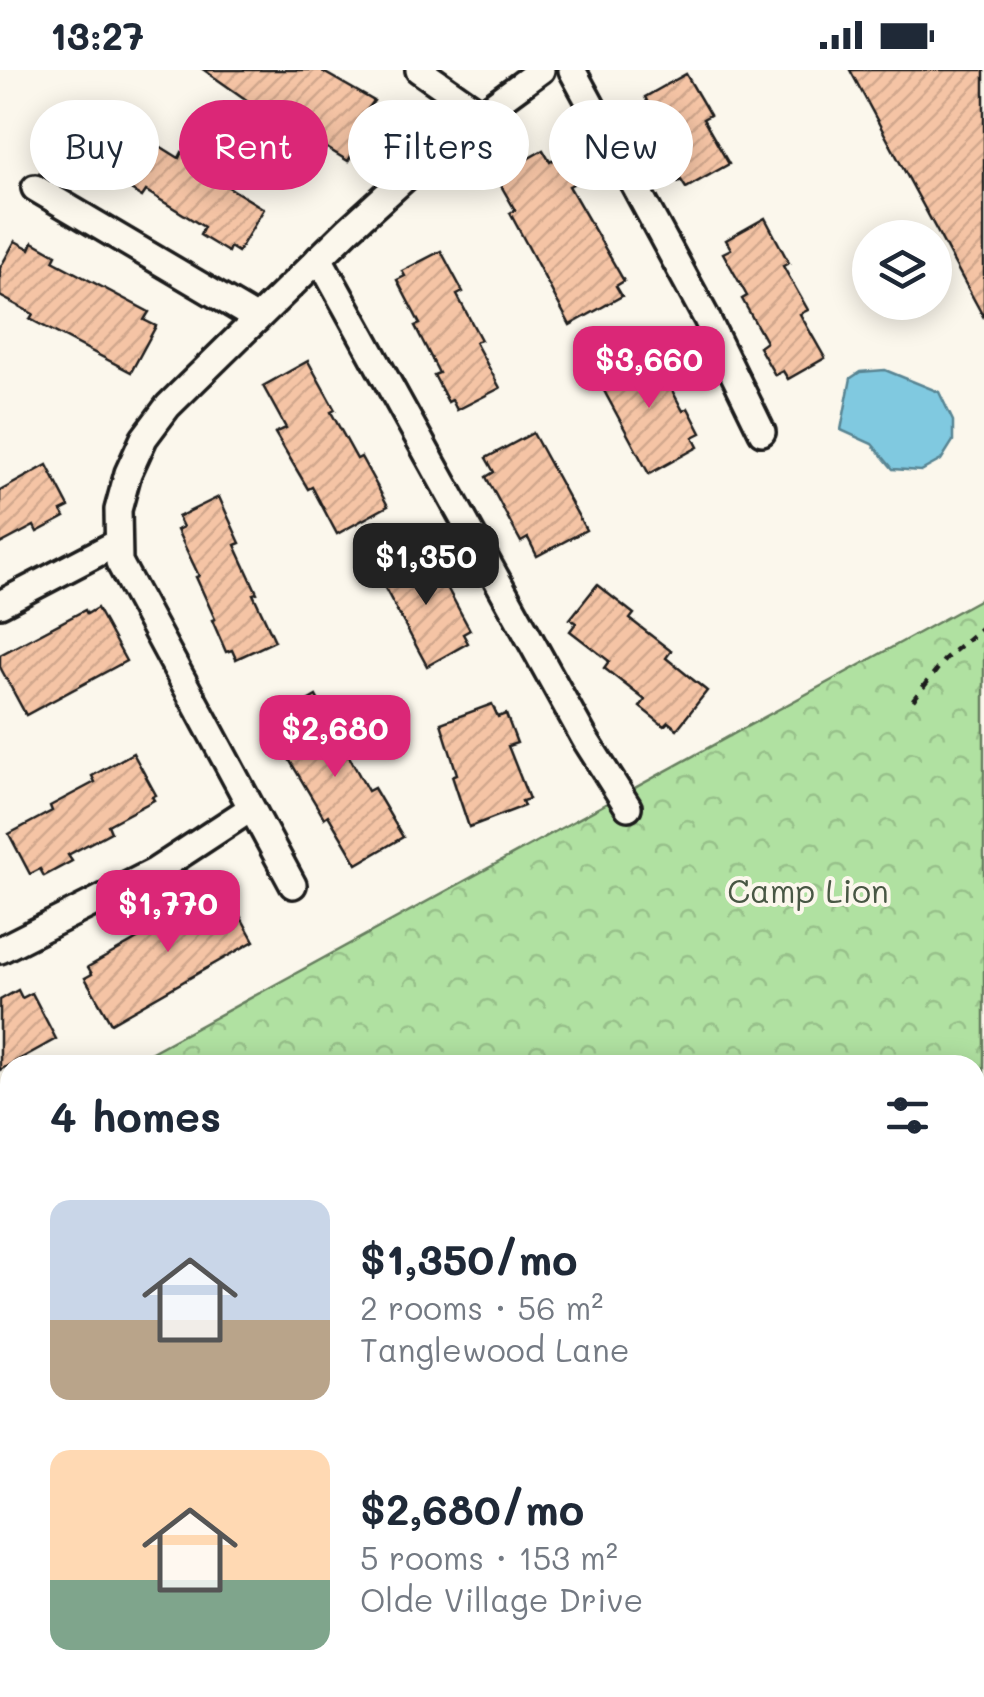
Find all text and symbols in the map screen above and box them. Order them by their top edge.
text: 13:27 [50,10,144,60]
chip: Buy [30,100,159,190]
chip: Rent [179,100,328,190]
chip: Filters [348,100,529,190]
chip: New [549,100,693,190]
map controls [852,220,952,320]
button: layers [852,220,952,320]
pin: $3,660 [568,326,730,411]
text: $3,660 [595,337,703,379]
pin: $1,350 [345,523,507,608]
text: $1,350 [375,534,477,576]
pin: $2,680 [254,695,416,780]
text: $2,680 [281,706,389,748]
park label: Camp Lion [727,869,889,911]
pin: $1,770 [87,870,249,955]
text: $1,770 [118,881,218,923]
text: 4 homes [50,1088,221,1143]
icon: filters [880,1088,935,1143]
text: $1,350/mo [360,1231,578,1286]
icon: home [130,1240,250,1360]
text: 2 rooms · 56 m² [360,1286,603,1328]
text: Tanglewood Lane [360,1328,630,1370]
text: $2,680/mo [360,1481,584,1536]
icon: home [130,1490,250,1610]
text: 5 rooms · 153 m² [360,1536,618,1578]
text: Olde Village Drive [360,1578,643,1620]

